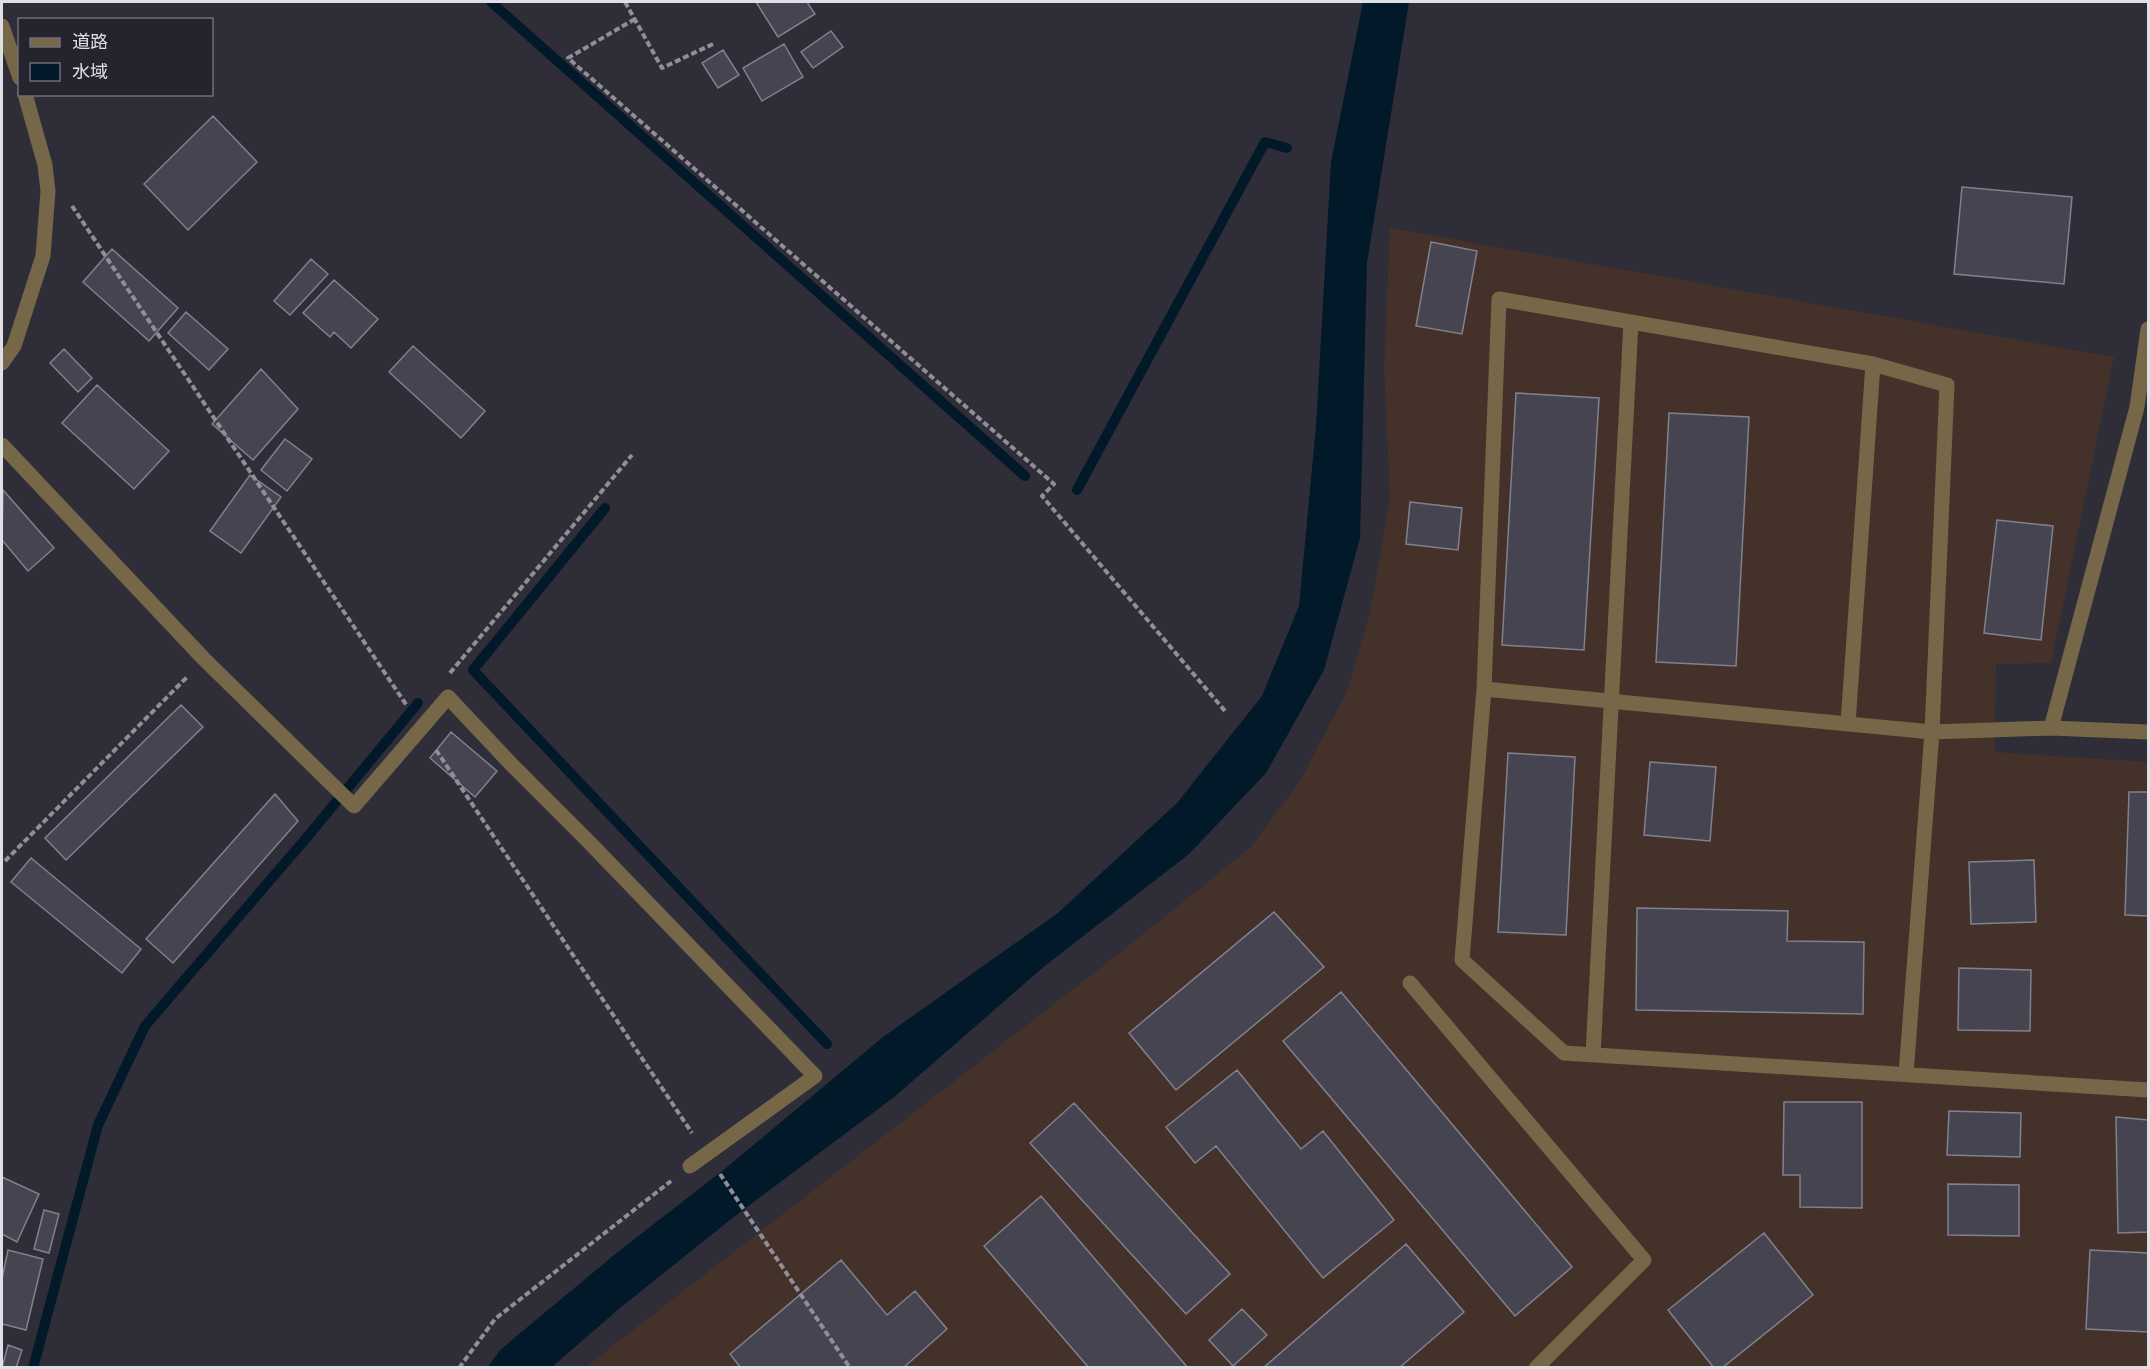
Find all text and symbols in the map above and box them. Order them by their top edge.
legend [18,18,213,96]
text: 道路 [72,31,108,52]
text: 水域 [72,61,108,82]

